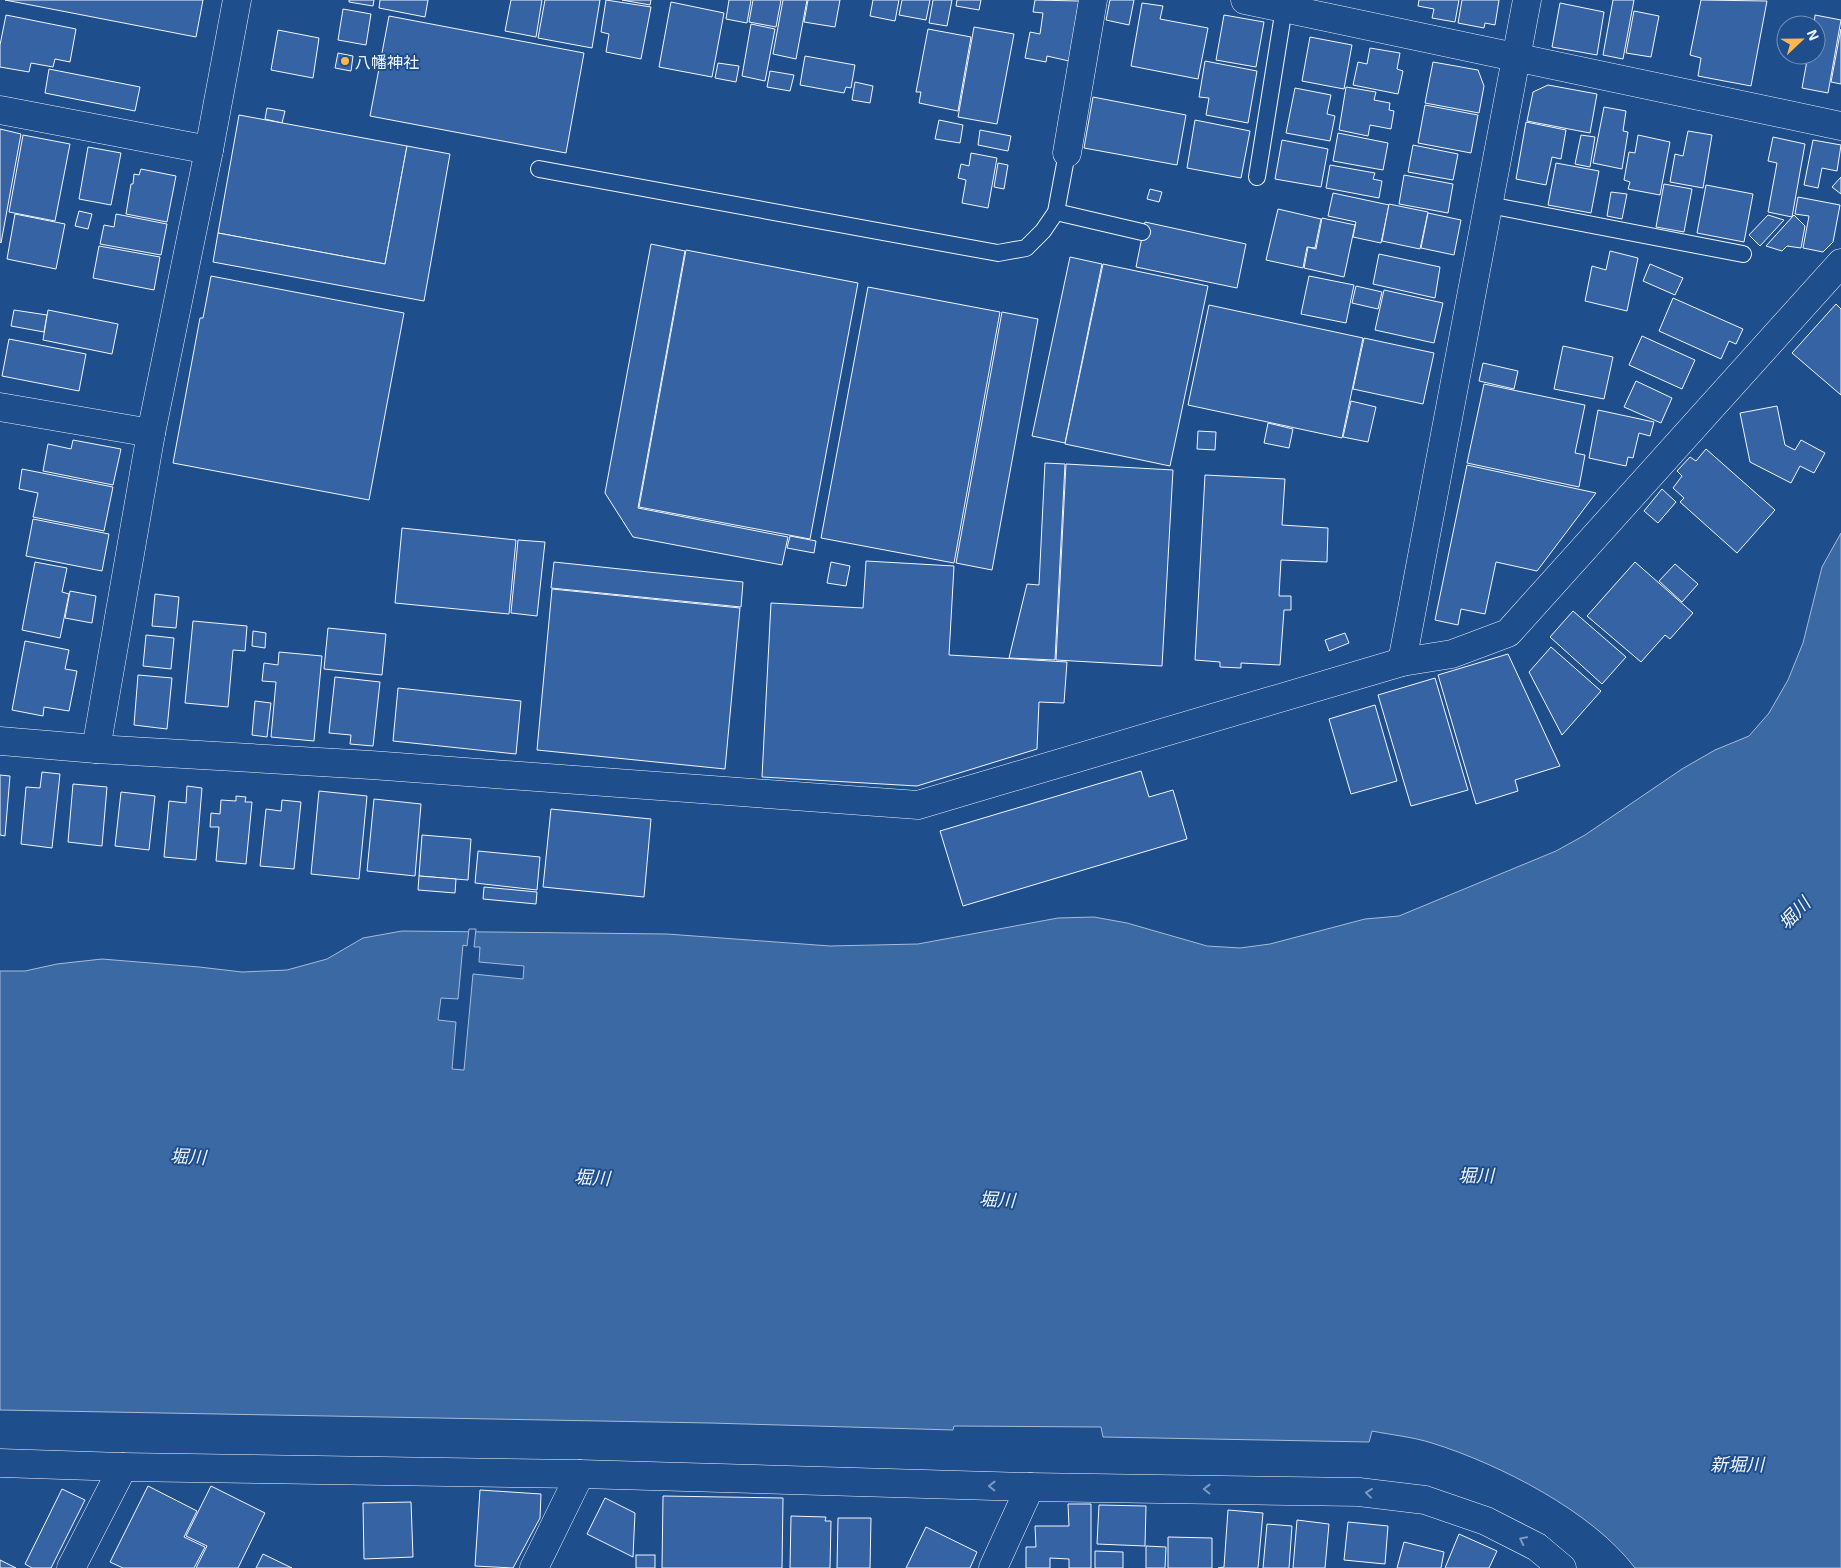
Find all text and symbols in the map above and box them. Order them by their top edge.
north arrow [1776,15,1826,65]
text: N [1804,27,1823,43]
place label: 八幡神社 [355,52,419,71]
marker: 八幡神社 [339,55,351,67]
water label: 堀川 [1774,891,1816,934]
water label: 堀川 [169,1144,209,1168]
water label: 堀川 [1458,1164,1496,1186]
water label: 堀川 [573,1165,613,1189]
water label: 堀川 [978,1187,1018,1211]
water label: 新堀川 [1710,1453,1766,1475]
one-way arrow [987,1481,995,1491]
one-way arrow [1202,1484,1210,1495]
one-way arrow [1365,1488,1373,1499]
one-way arrow [1519,1536,1528,1546]

